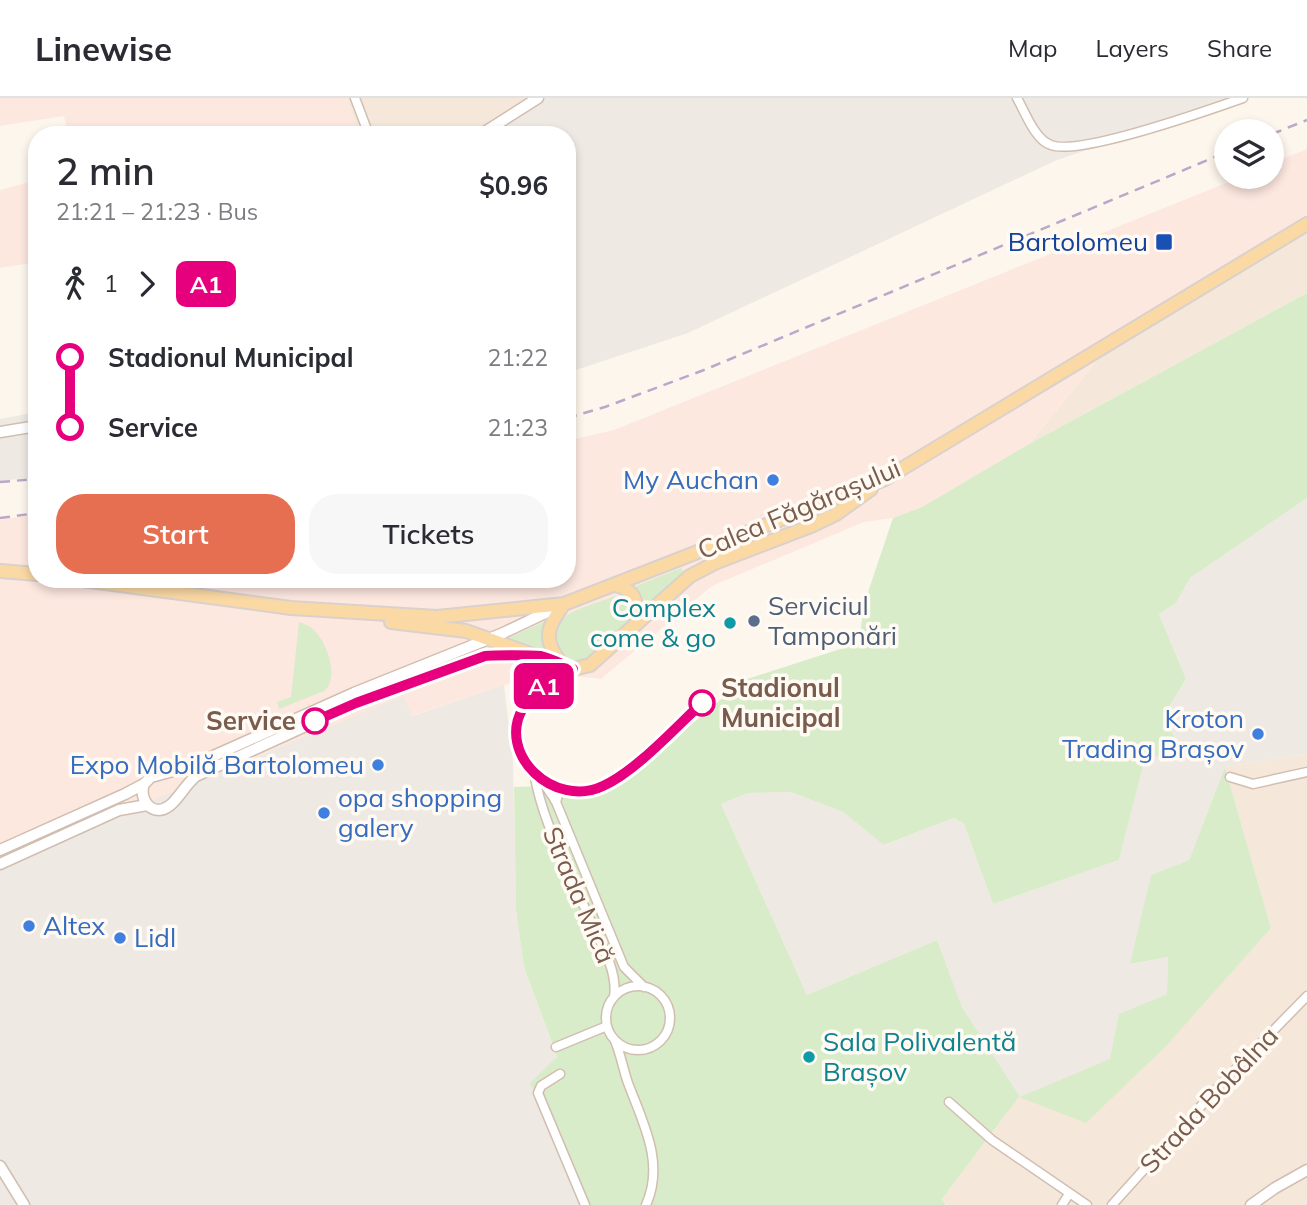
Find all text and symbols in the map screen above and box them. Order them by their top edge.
text: Linewise [35,28,172,69]
text: Map [1008,33,1057,63]
text: Layers [1095,33,1169,63]
text: Share [1207,33,1272,63]
map controls [1214,119,1284,189]
button: layers [1214,119,1284,189]
text: 2 min [56,147,155,195]
text: $0.96 [479,169,548,202]
text: 21:21 – 21:23 · Bus [56,197,258,226]
place label: Bartolomeu [1008,225,1148,258]
marker: Bartolomeu [1154,232,1174,252]
icon: walk [56,265,94,303]
icon: forward [128,265,166,303]
text: 1 [104,269,118,298]
text: A1 [190,269,222,299]
text: Stadionul Municipal [108,341,354,374]
text: 21:22 [488,343,548,372]
text: Service [108,411,198,444]
text: 21:23 [488,413,548,442]
street label: Calea Făgărașului [692,451,905,566]
place label: My Auchan [623,463,759,496]
marker: My Auchan [765,472,781,488]
button: Start [56,494,295,574]
button: Tickets [309,494,548,574]
place label: Serviciul Tamponări [768,589,897,652]
place label: Complex come & go [590,591,716,654]
marker: Serviciul Tamponări [746,613,762,629]
marker: Complex come & go [722,615,738,631]
line badge: A1 [512,663,576,709]
text: A1 [528,671,560,701]
place label: Stadionul Municipal [721,671,841,734]
marker: Stadionul Municipal [689,690,715,716]
place label: Kroton Trading Brașov [1062,702,1244,765]
place label: Service [206,704,296,737]
marker: Service [302,708,328,734]
marker: Kroton Trading Brașov [1250,726,1266,742]
place label: Expo Mobilă Bartolomeu [70,748,364,781]
marker: Expo Mobilă Bartolomeu [370,757,386,773]
place label: opa shopping galery [338,781,502,844]
marker: opa shopping galery [316,805,332,821]
street label: Strada Mică [536,822,623,968]
place label: Altex [43,909,105,942]
marker: Altex [21,918,37,934]
place label: Lidl [134,921,176,954]
marker: Lidl [112,930,128,946]
street label: Strada Bobâlna [1132,1019,1285,1180]
place label: Sala Polivalentă Brașov [823,1025,1016,1088]
marker: Sala Polivalentă Brașov [801,1049,817,1065]

